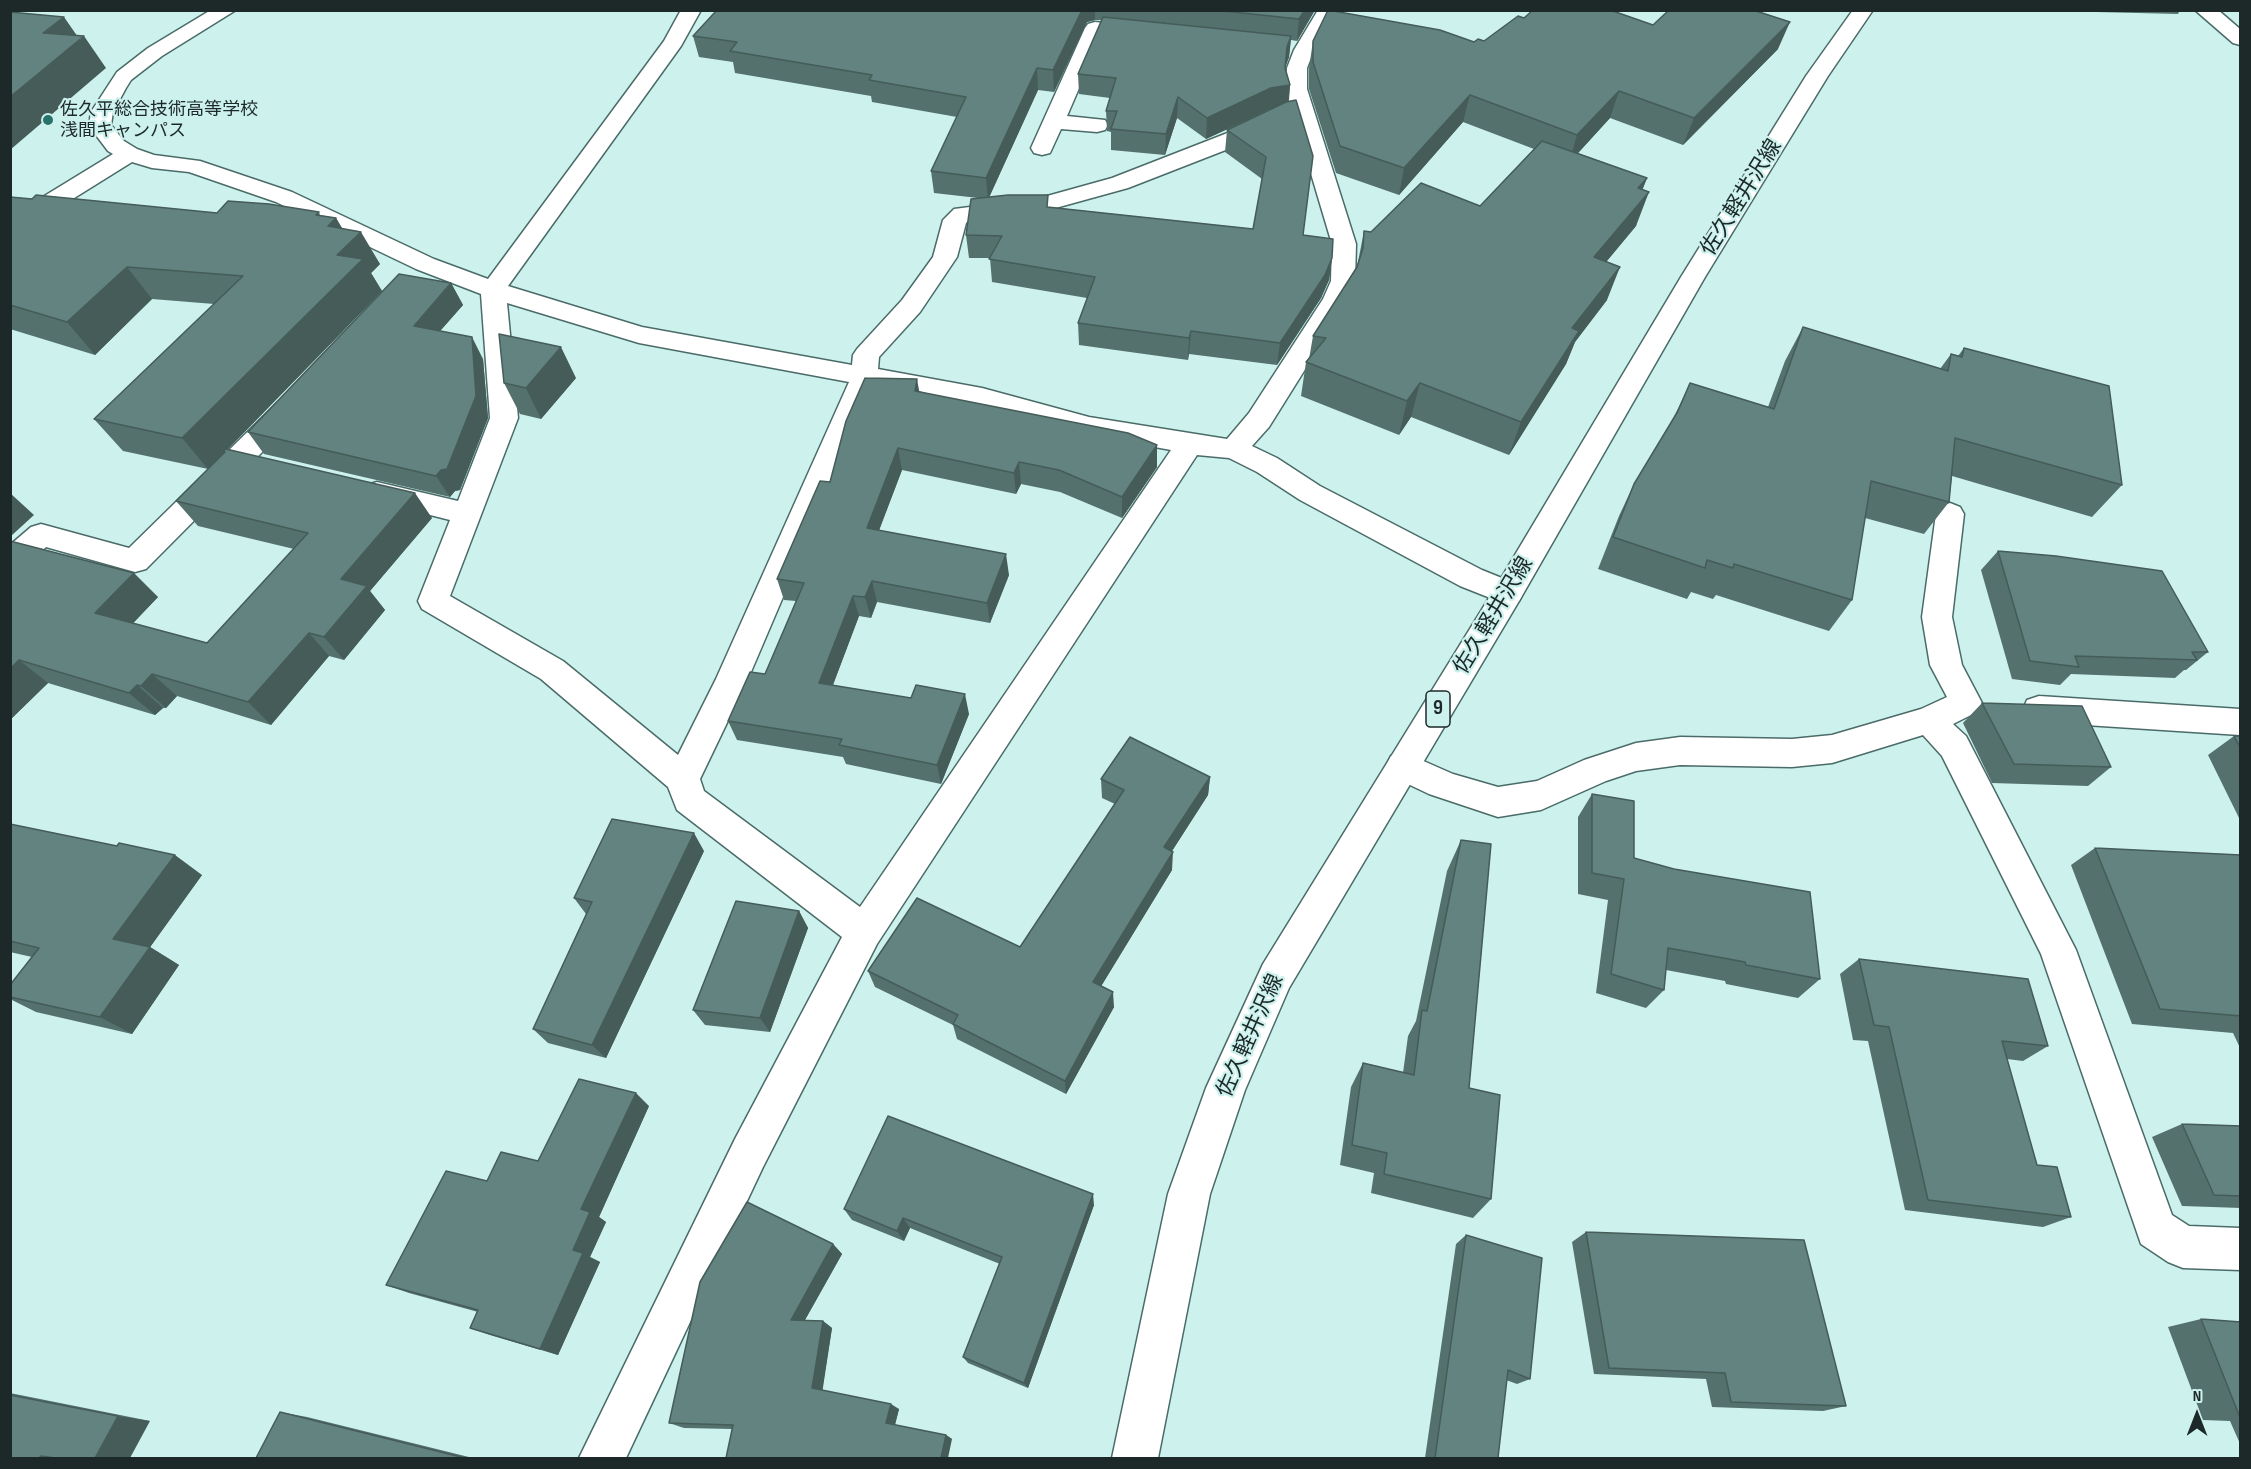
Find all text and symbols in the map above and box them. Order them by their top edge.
place label: 佐久平総合技術高等学校 浅間キャンパス [60,99,258,142]
marker: 佐久平総合技術高等学校 浅間キャンパス [41,113,55,127]
street label: 佐久軽井沢線 [1696,135,1788,261]
street label: 佐久軽井沢線 [1449,553,1539,679]
road number: 9 [1426,691,1450,727]
street label: 佐久軽井沢線 [1212,970,1290,1102]
north arrow [2167,1385,2227,1445]
text: N [2193,1387,2201,1406]

